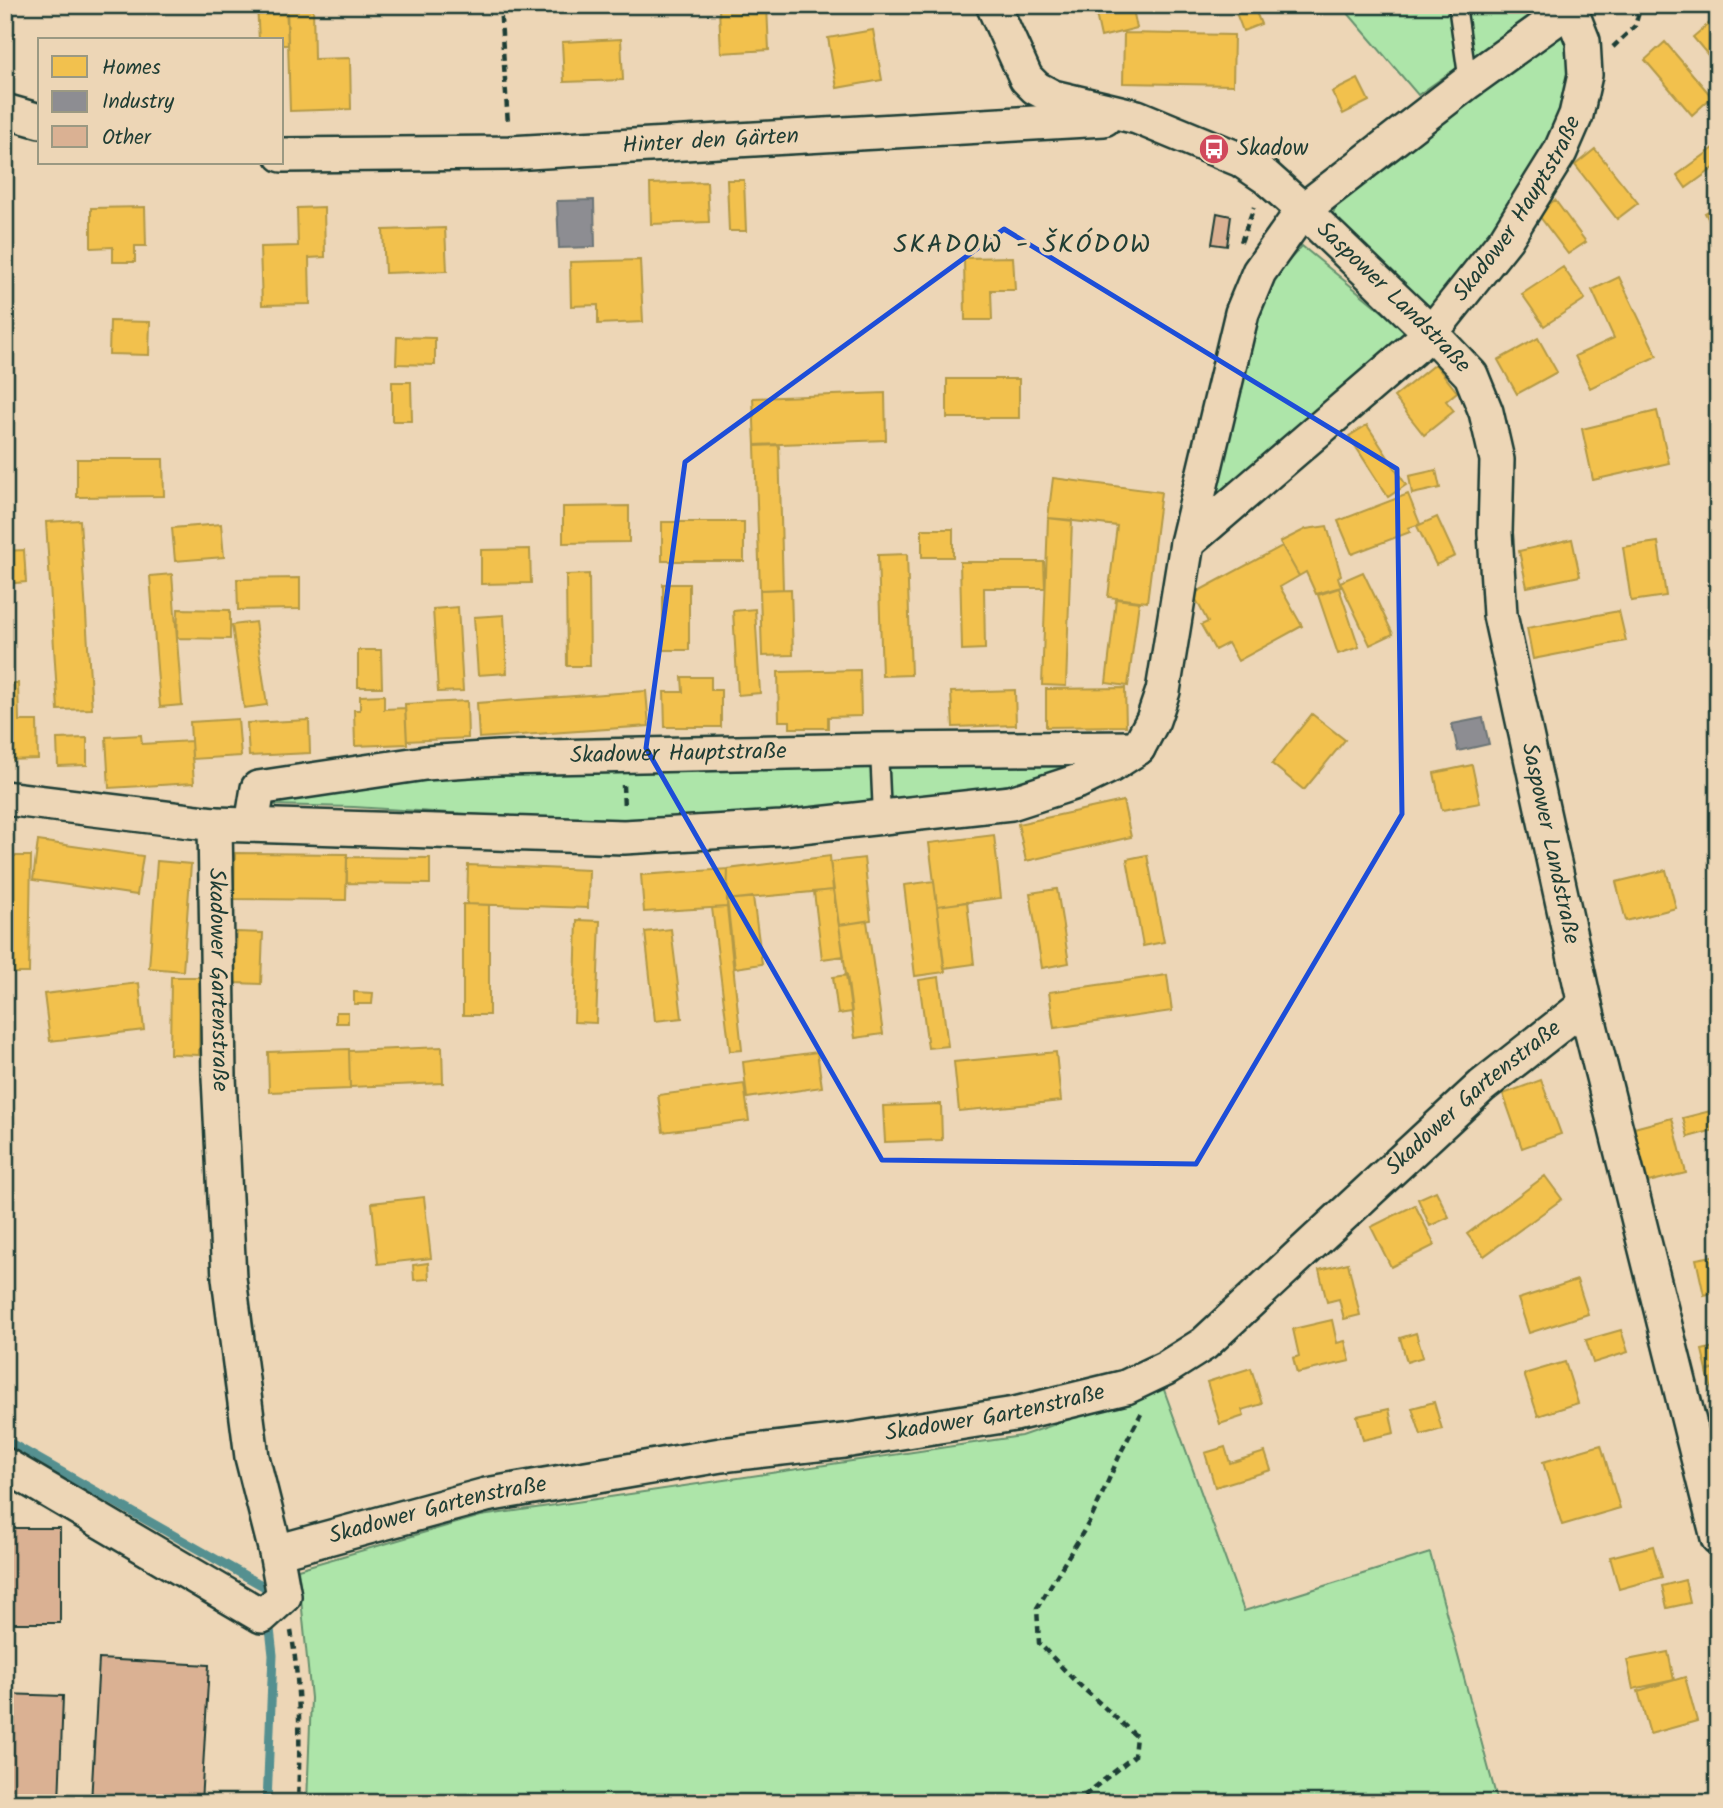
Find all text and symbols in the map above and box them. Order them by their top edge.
legend [38,38,284,164]
text: Homes [102,52,161,85]
text: Industry [102,86,174,119]
street label: Skadower Hauptstraße [1444,110,1591,310]
street label: Hinter den Gärten [621,118,800,165]
text: Other [102,122,152,155]
place label: Skadow [1237,131,1309,167]
bus stop icon: Skadow [1197,132,1231,166]
street label: Saspower Landstraße [1307,213,1479,382]
district label: SKADOW - ŠKÓDOW [894,224,1152,266]
street label: Skadower Hauptstraße [570,734,787,774]
street label: Saspower Landstraße [1510,740,1589,948]
street label: Skadower Gartenstraße [198,868,238,1093]
street label: Skadower Gartenstraße [1377,1012,1570,1185]
street label: Skadower Gartenstraße [882,1375,1109,1452]
street label: Skadower Gartenstraße [325,1467,550,1555]

